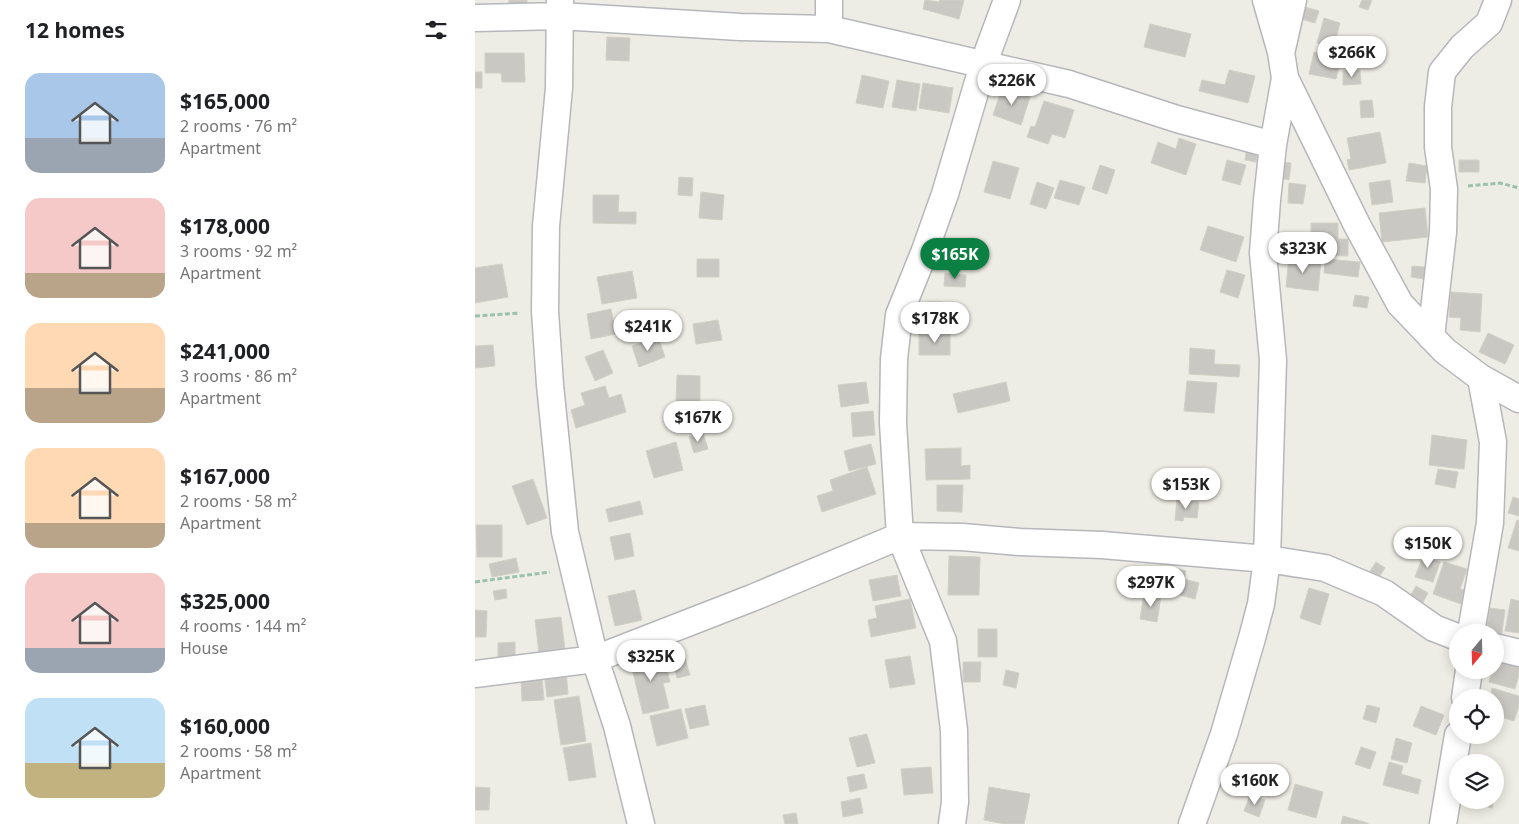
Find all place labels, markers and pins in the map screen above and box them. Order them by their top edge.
pin: $266K [1317,36,1387,78]
pin: $226K [977,64,1047,106]
pin: $323K [1268,232,1338,274]
pin: $165K [920,238,990,280]
pin: $178K [900,302,970,344]
pin: $241K [613,310,683,352]
pin: $167K [663,400,733,443]
pin: $153K [1151,468,1221,510]
pin: $150K [1393,526,1463,569]
pin: $297K [1116,566,1186,608]
pin: $325K [616,640,686,682]
pin: $160K [1220,764,1290,806]

